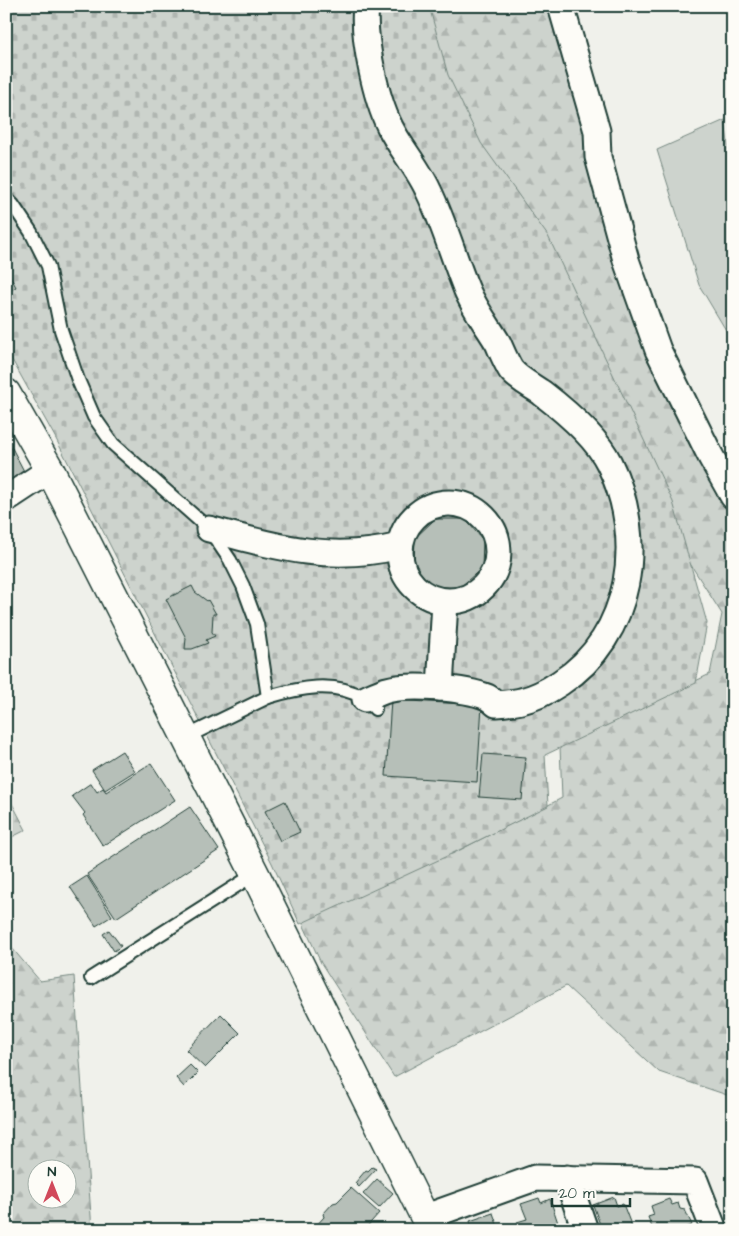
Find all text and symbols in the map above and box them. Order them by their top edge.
north arrow [28,1158,78,1208]
text: N [48,1162,57,1182]
scale bar [552,1176,629,1208]
text: 20 m [559,1183,595,1204]

